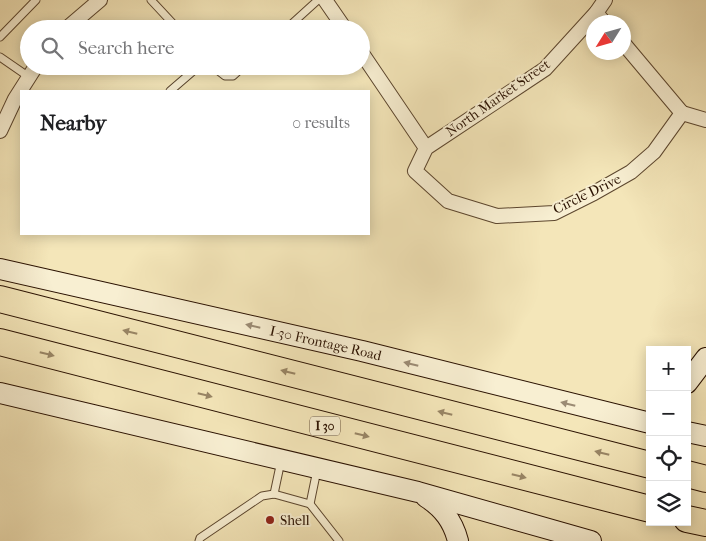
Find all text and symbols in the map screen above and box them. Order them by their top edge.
north arrow [586,15,631,60]
search box [20,20,370,75]
icon: search [38,34,66,62]
text: Search here [78,37,174,59]
street label: North Market Street [443,56,553,140]
text: Nearby [40,111,106,135]
text: 0 results [292,113,350,132]
street label: Circle Drive [550,170,624,218]
one-way arrow [245,322,260,330]
street label: I-30 Frontage Road [268,322,384,364]
one-way arrow [123,328,138,336]
map controls [646,346,691,526]
button: + [646,346,691,391]
one-way arrow [40,350,55,358]
one-way arrow [403,360,418,368]
one-way arrow [280,368,295,376]
one-way arrow [197,391,212,399]
button: − [646,391,691,436]
one-way arrow [561,400,576,408]
one-way arrow [437,408,452,416]
road number: I 30 [310,416,340,436]
one-way arrow [354,431,369,439]
button: locate [646,436,691,481]
one-way arrow [595,449,610,457]
one-way arrow [512,472,527,480]
button: layers [646,481,691,526]
place label: Shell [280,512,310,529]
marker: Shell [264,514,276,526]

